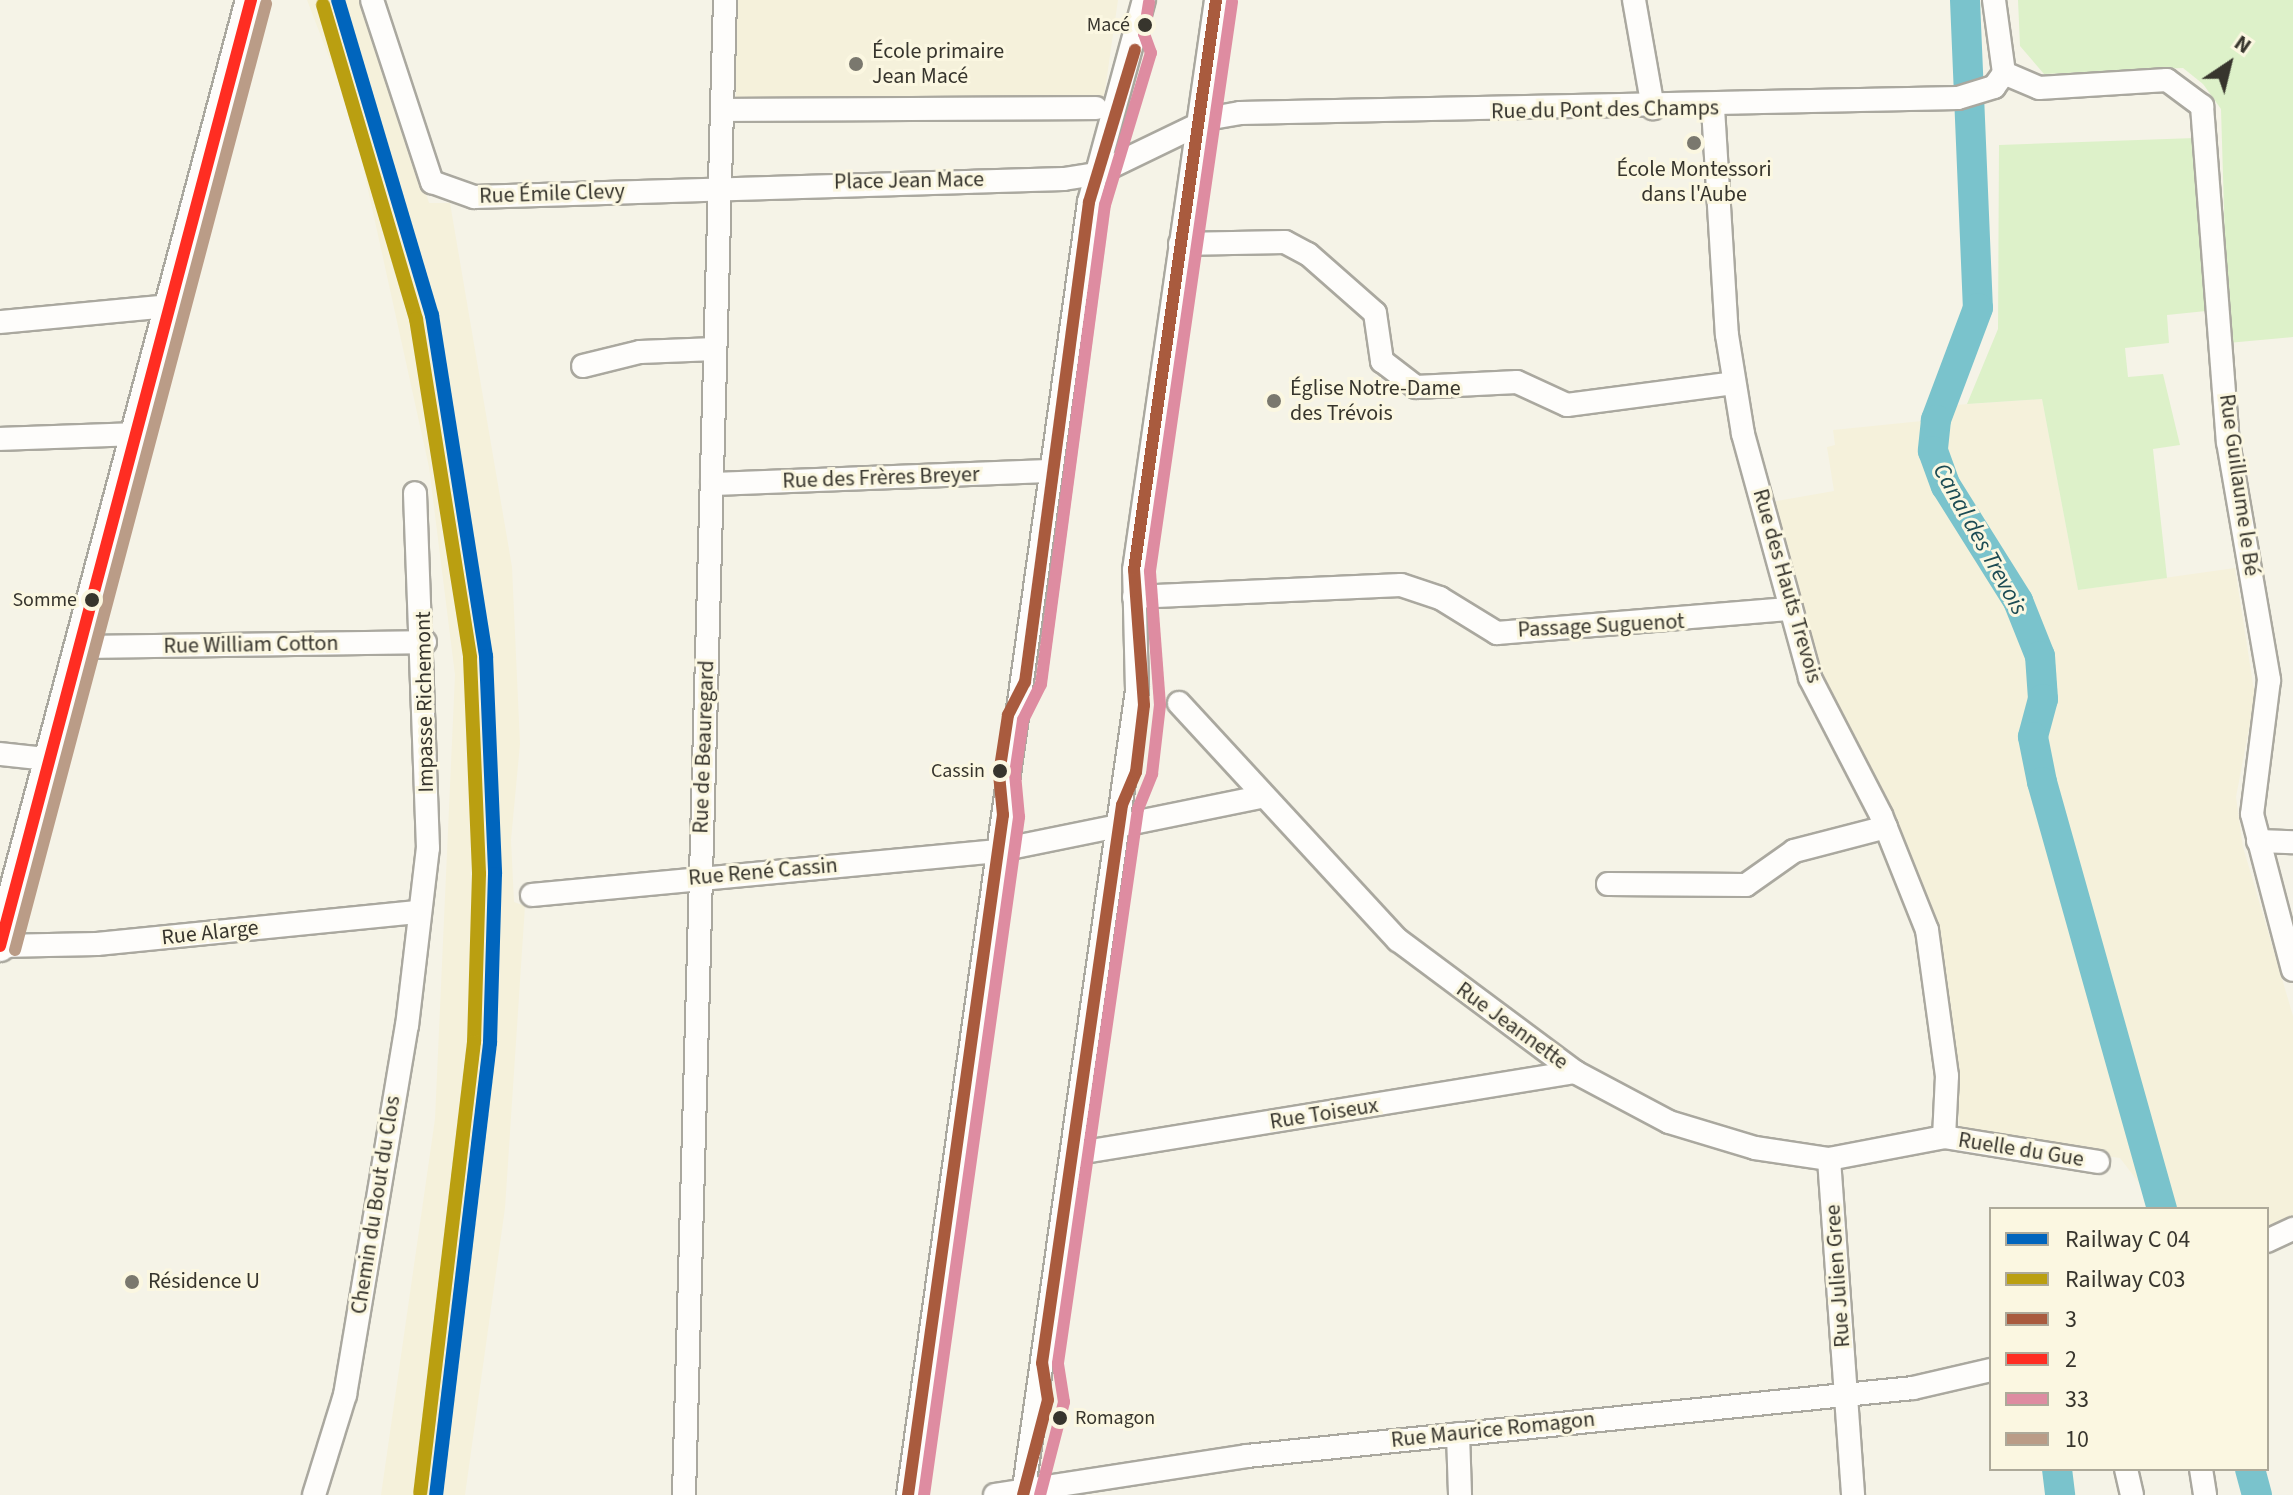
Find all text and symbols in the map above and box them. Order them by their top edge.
place label: Macé [1087,13,1130,37]
marker: Macé [1137,17,1153,33]
north arrow [2189,24,2269,104]
text: N [2228,27,2258,62]
place label: École primaire Jean Macé [872,38,1004,90]
marker: École primaire Jean Macé [847,55,865,73]
street label: Rue du Pont des Champs [1491,95,1719,125]
marker: École Montessori dans l'Aube [1685,134,1703,152]
place label: École Montessori dans l'Aube [1616,156,1772,208]
street label: Place Jean Mace [834,166,984,196]
street label: Rue Émile Clevy [479,178,625,210]
place label: Église Notre-Dame des Trévois [1290,375,1461,426]
marker: Église Notre-Dame des Trévois [1265,392,1283,410]
street label: Rue Guillaume le Bé [2213,392,2265,578]
water label: Canal des Trevois [1926,458,2034,620]
street label: Rue des Frères Breyer [782,461,980,495]
street label: Rue des Hauts Trevois [1747,486,1827,686]
place label: Somme [12,588,77,612]
marker: Somme [84,592,100,608]
street label: Passage Suguenot [1517,608,1685,644]
street label: Impasse Richemont [410,611,440,793]
street label: Rue William Cotton [163,630,339,660]
street label: Rue de Beauregard [688,660,720,834]
place label: Cassin [931,759,985,783]
marker: Cassin [992,763,1008,779]
street label: Rue René Cassin [687,852,839,892]
street label: Rue Alarge [160,915,260,951]
street label: Rue Jeannette [1451,977,1573,1075]
street label: Rue Toiseux [1268,1092,1380,1136]
street label: Chemin du Bout du Clos [346,1094,406,1316]
street label: Ruelle du Gue [1956,1127,2086,1173]
street label: Rue Julien Gree [1820,1204,1856,1348]
legend [1989,1207,2269,1471]
text: Railway C 04 [2065,1222,2190,1257]
text: Railway C03 [2065,1262,2185,1297]
place label: Résidence U [148,1269,260,1295]
marker: Résidence U [123,1273,141,1291]
text: 3 [2065,1302,2077,1337]
text: 2 [2065,1342,2077,1377]
text: 33 [2065,1382,2089,1417]
place label: Romagon [1075,1406,1155,1430]
street label: Rue Maurice Romagon [1390,1406,1596,1454]
marker: Romagon [1052,1410,1068,1426]
text: 10 [2065,1422,2089,1457]

